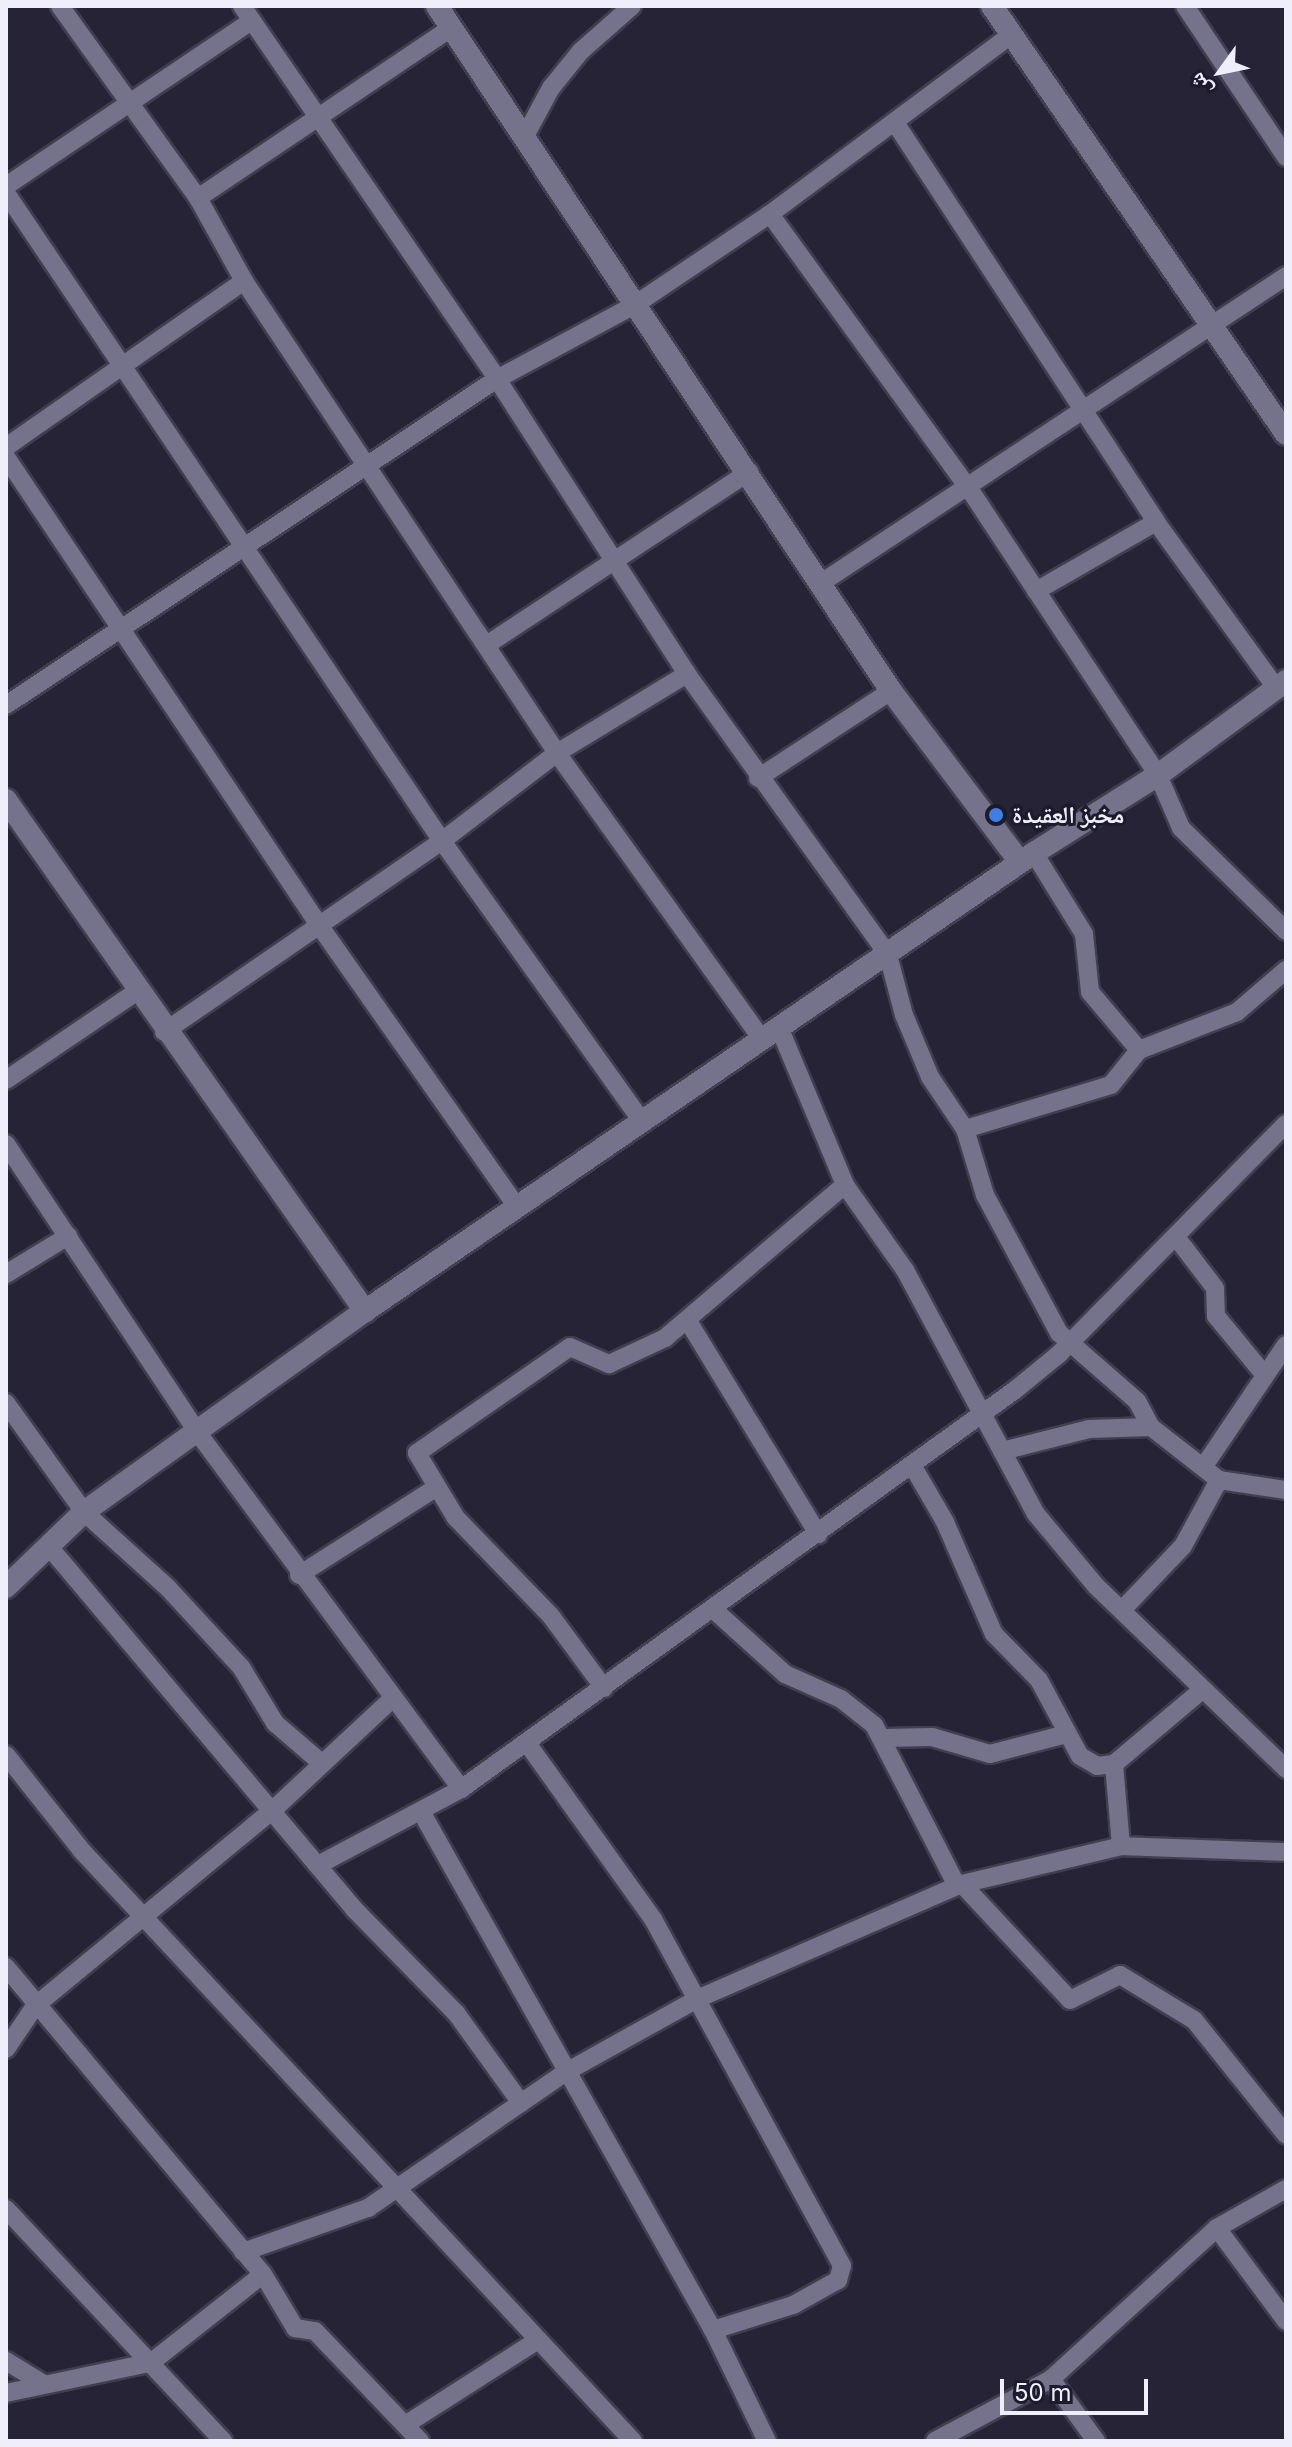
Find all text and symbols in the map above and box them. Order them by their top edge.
north arrow [1180,32,1260,112]
text: ش [1183,68,1217,102]
place label: مخبز العقيدة [1012,801,1124,829]
marker: مخبز العقيدة [987,806,1005,824]
scale bar [1004,2363,1152,2413]
text: 50 m [1014,2378,1072,2407]

